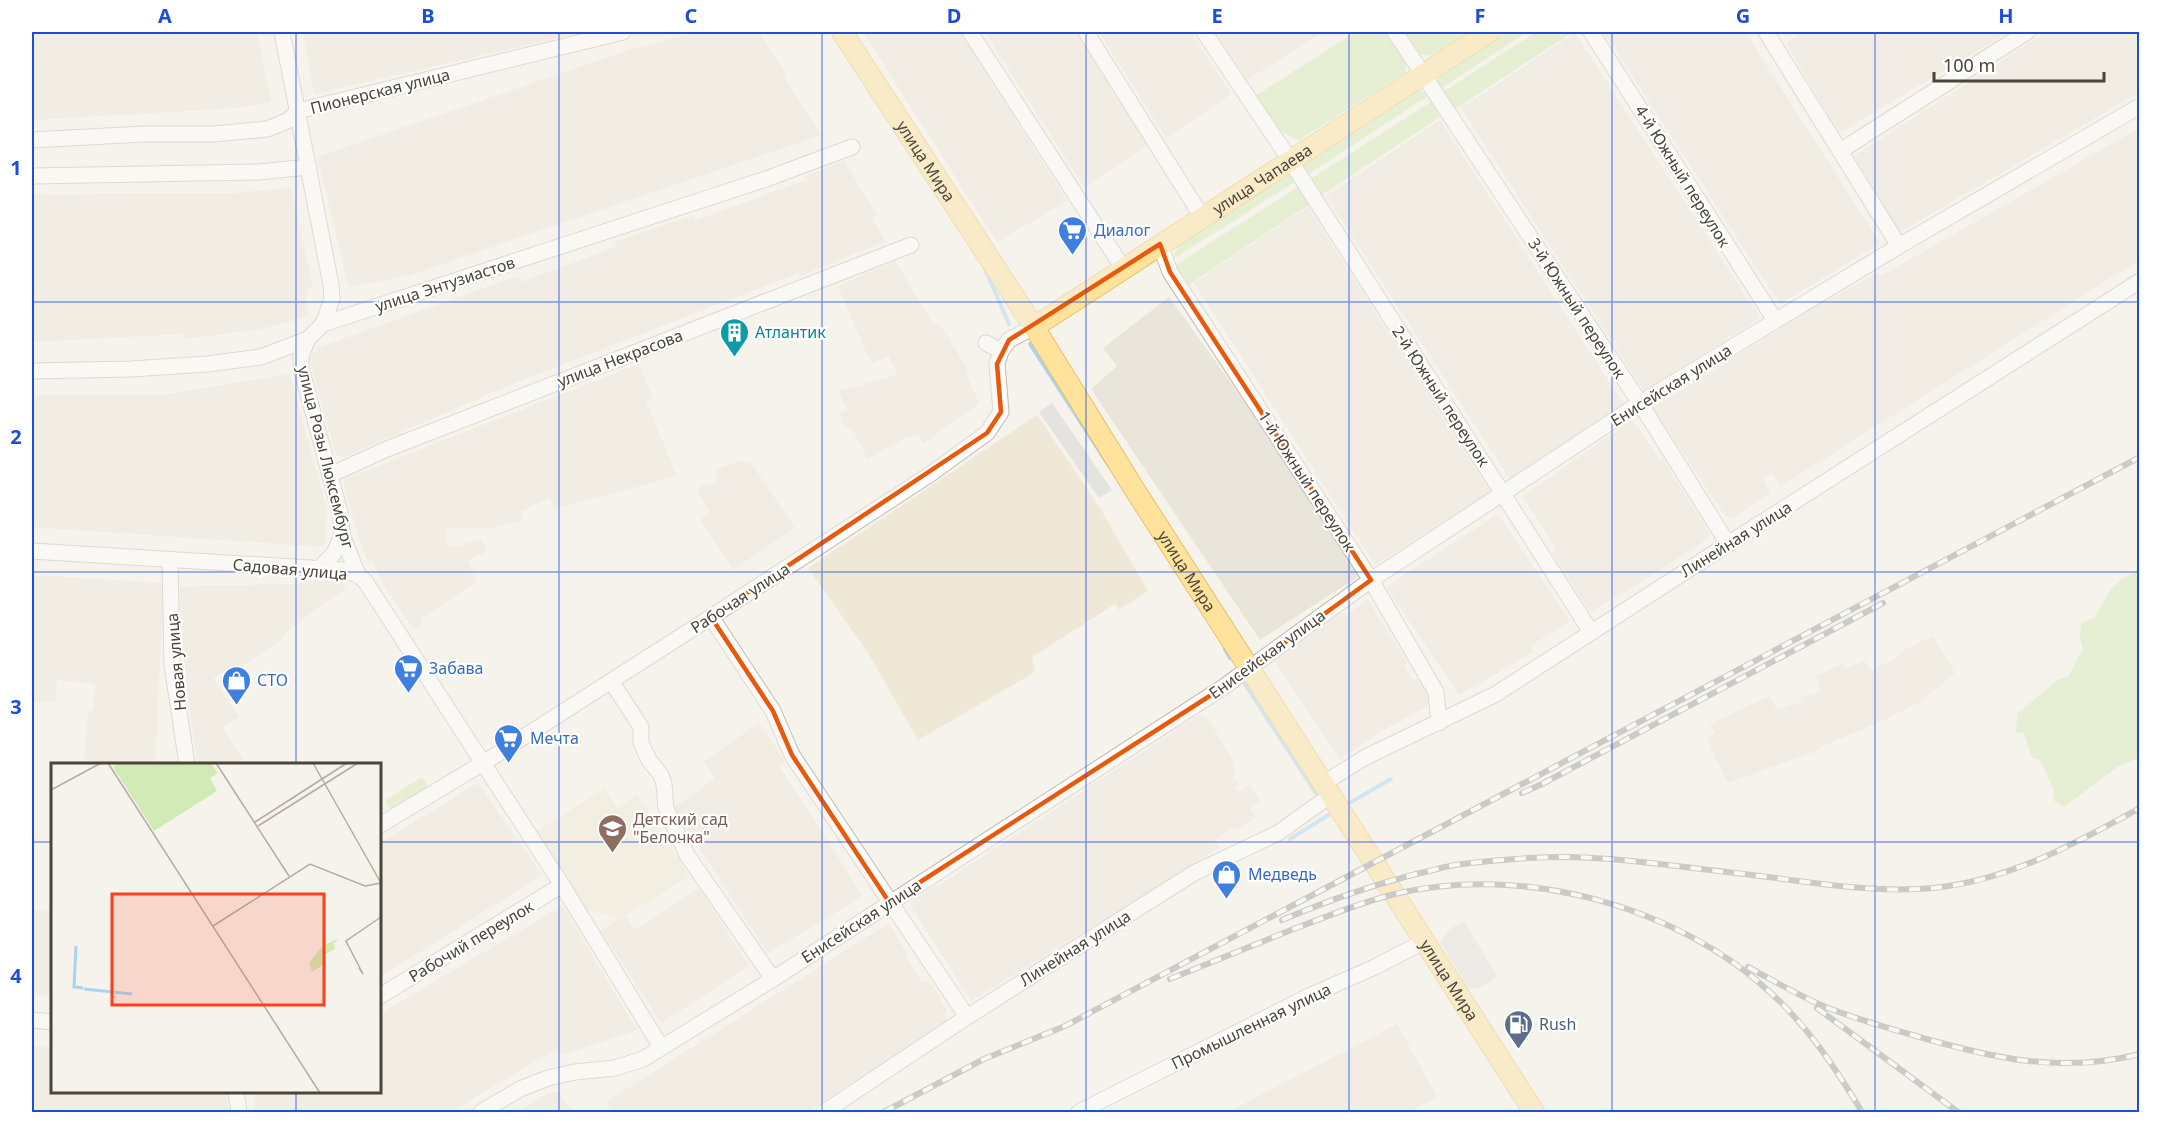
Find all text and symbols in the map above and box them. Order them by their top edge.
text: A [158,2,172,29]
text: B [421,2,435,29]
text: C [685,2,698,29]
text: D [947,2,961,29]
text: E [1211,2,1223,29]
text: F [1475,2,1485,29]
text: G [1736,2,1750,29]
text: H [1998,2,2014,29]
scale bar [1934,45,2104,83]
text: 100 m [1943,53,1995,77]
street label: Пионерская улица [308,63,452,119]
street label: 4-й Южный переулок [1630,101,1736,252]
street label: улица Мира [892,116,961,206]
street label: улица Чапаева [1208,139,1316,219]
text: 1 [10,154,22,181]
supermarket icon: Диалог [1057,214,1089,256]
place label: Диалог [1094,219,1150,241]
street label: 3-й Южный переулок [1523,233,1631,383]
street label: улица Энтузиастов [372,251,518,317]
building icon: Атлантик [718,316,750,358]
place label: Атлантик [755,321,826,343]
street label: 2-й Южный переулок [1387,321,1495,471]
street label: улица Некрасова [554,324,686,392]
street label: Енисейская улица [1606,339,1736,431]
street label: улица Розы Люксембург [293,363,359,551]
street label: 1-й Южный переулок [1253,406,1361,556]
text: 2 [10,423,22,450]
street label: Линейная улица [1676,496,1796,582]
street label: улица Мира [1153,526,1221,616]
street label: Садовая улица [232,553,348,585]
street label: Рабочая улица [686,558,794,638]
street label: Енисейская улица [1204,604,1330,704]
street label: Новая улица [161,612,191,712]
supermarket icon: Забава [392,652,424,694]
place label: Забава [429,657,484,679]
shop icon: СТО [220,664,252,706]
place label: СТО [257,669,288,691]
text: 3 [10,693,22,720]
supermarket icon: Мечта [493,722,525,764]
place label: Мечта [530,727,579,749]
inset map [51,763,381,1093]
place label: Детский сад "Белочка" [633,808,728,848]
school or university icon: Детский сад "Белочка" [596,812,628,854]
shop icon: Медведь [1211,858,1243,900]
place label: Медведь [1248,863,1317,885]
street label: Енисейская улица [797,874,925,968]
street label: Рабочий переулок [405,895,538,987]
street label: Линейная улица [1015,905,1135,991]
street label: улица Мира [1415,935,1484,1025]
text: 4 [10,962,22,989]
street label: Промышленная улица [1167,978,1335,1074]
fuel station icon: Rush [1502,1008,1534,1050]
place label: Rush [1539,1013,1576,1035]

